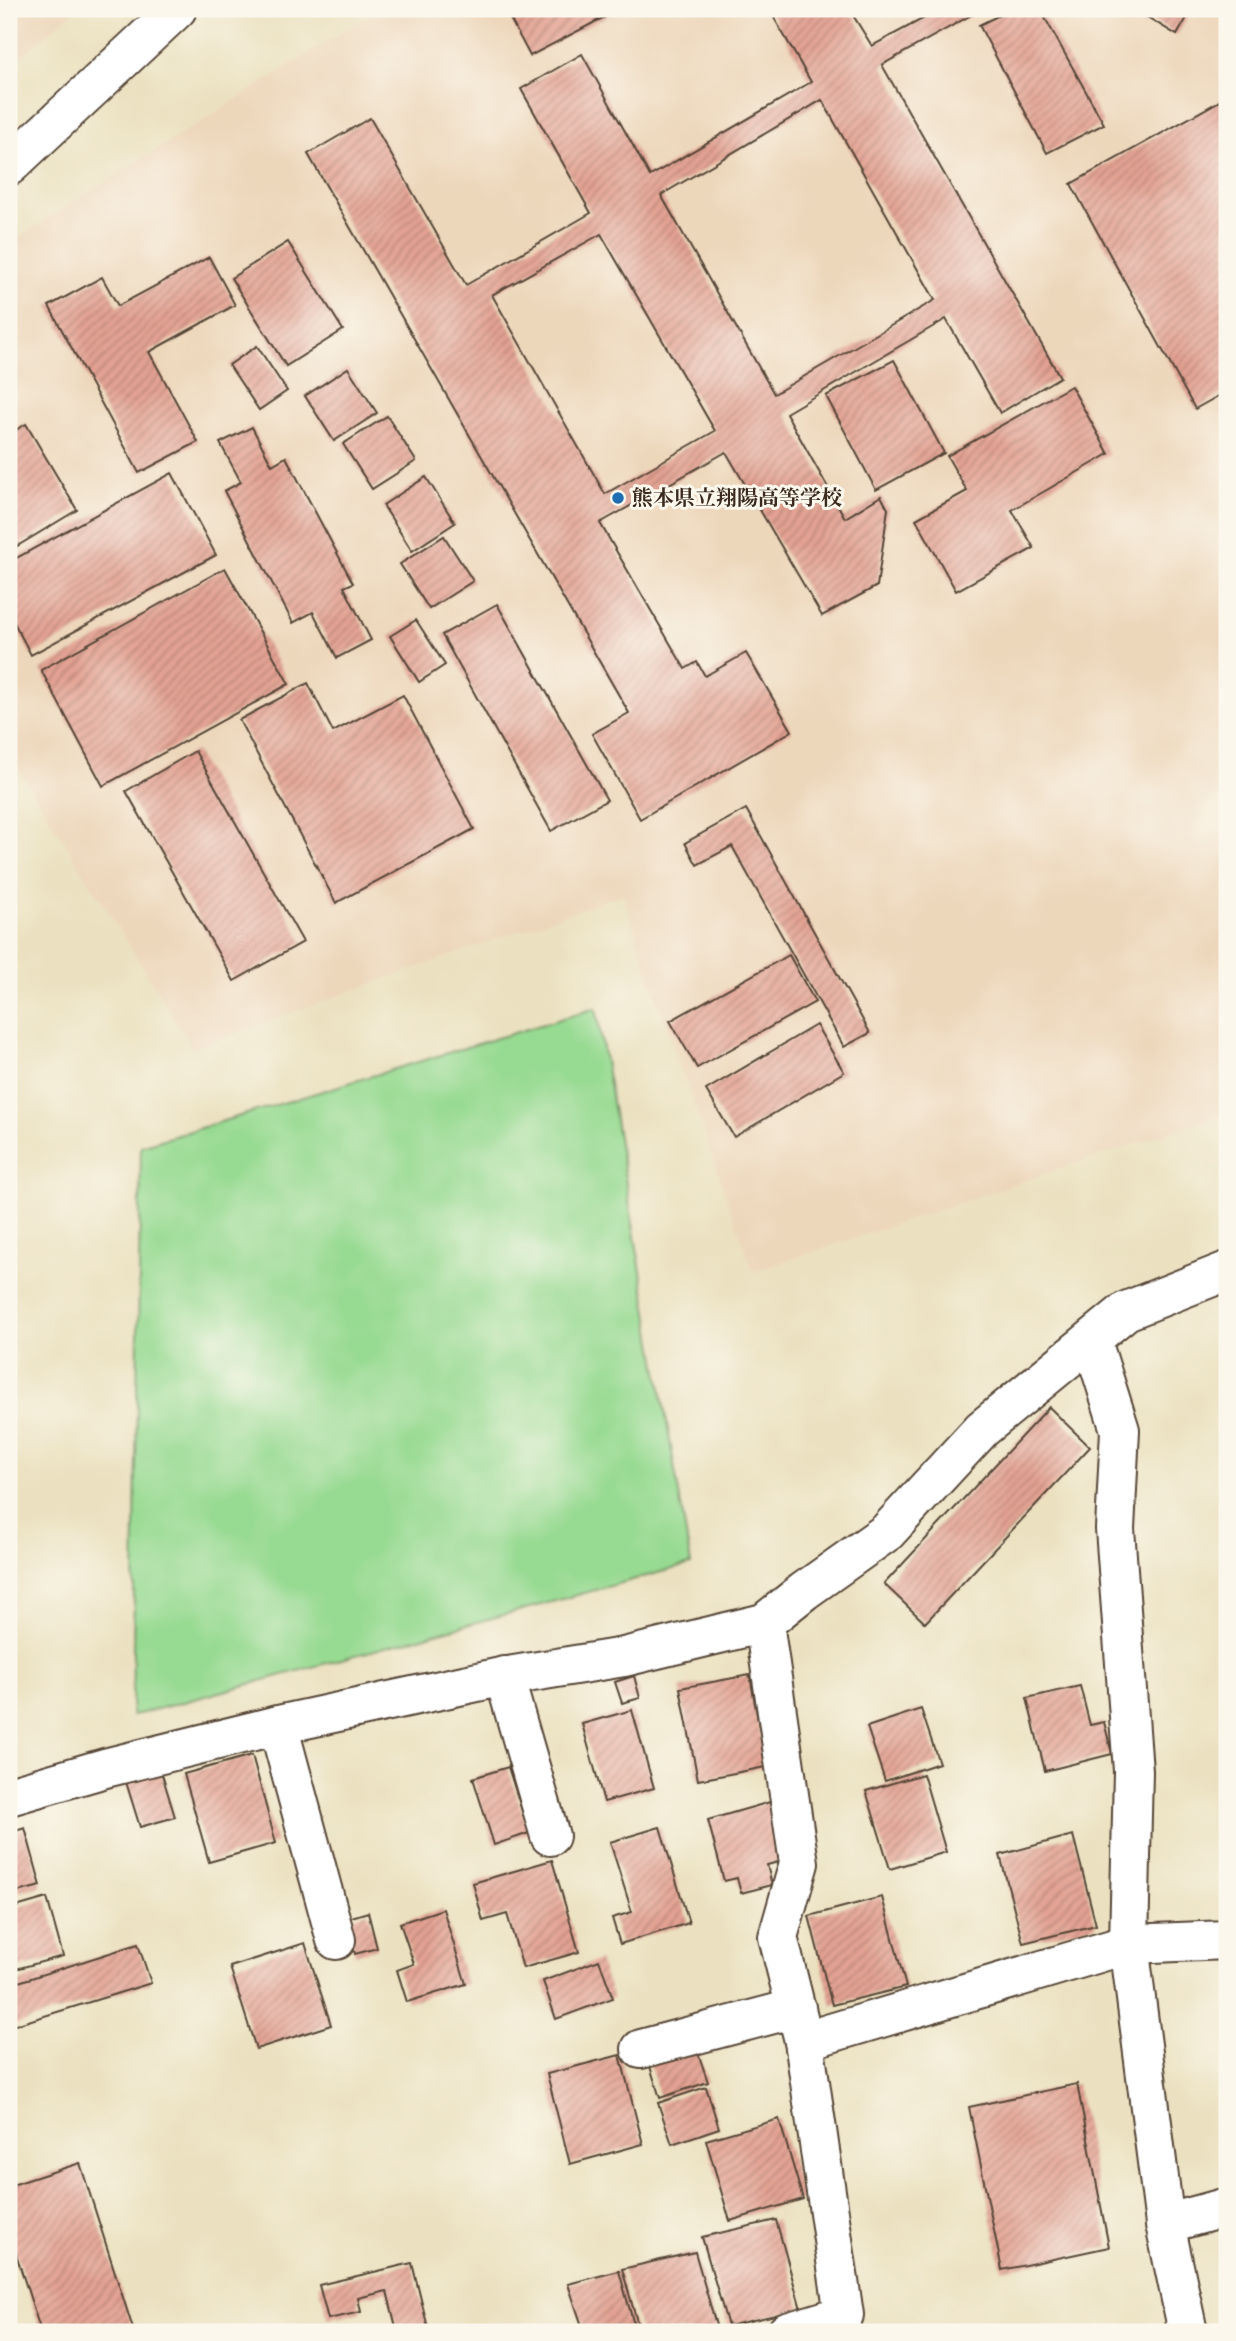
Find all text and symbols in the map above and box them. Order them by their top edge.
place label: 熊本県立翔陽高等学校 [632,487,842,510]
marker: 熊本県立翔陽高等学校 [610,490,626,506]

